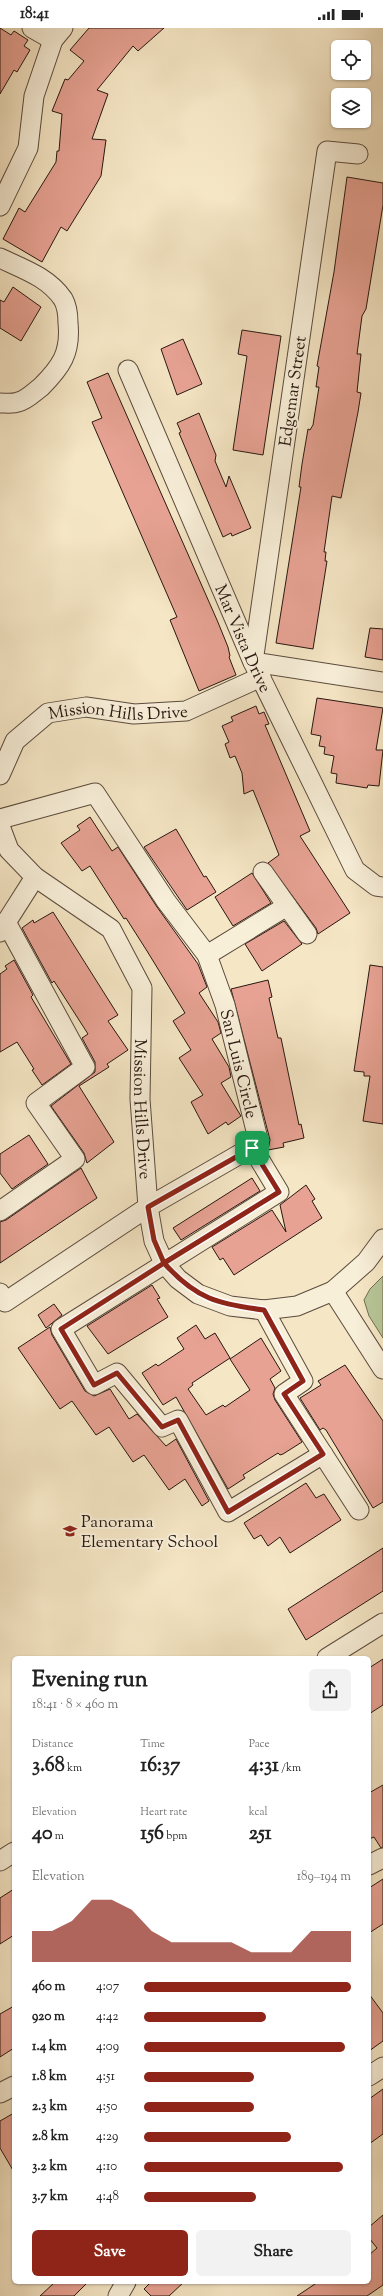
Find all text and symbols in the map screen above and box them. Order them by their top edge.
text: 18:41 [20,4,49,25]
map controls [331,40,371,128]
button: locate [331,40,371,80]
button: layers [331,88,371,128]
street label: Edgemar Street [274,334,314,448]
street label: Mar Vista Drive [207,581,276,697]
street label: Mission Hills Drive [47,697,189,728]
street label: San Luis Circle [212,1007,263,1121]
street label: Mission Hills Drive [126,1039,156,1180]
pin [235,1131,269,1165]
icon: arrive [241,1137,263,1159]
place label: Panorama Elementary School [81,1511,218,1555]
school or university icon: Panorama Elementary School [62,1523,78,1539]
text: Evening run [32,1665,148,1697]
button: share [309,1669,351,1711]
text: 18:41 · 8 × 460 m [32,1696,118,1714]
text: Distance [32,1736,73,1752]
text: Time [140,1736,165,1752]
text: Pace [249,1736,270,1752]
text: 3.68 [32,1752,65,1781]
text: 16:37 [140,1752,180,1781]
text: 4:31 [249,1752,279,1781]
text: km [65,1760,82,1776]
text: /km [279,1760,301,1776]
text: Elevation [32,1804,77,1820]
text: Heart rate [140,1804,187,1820]
text: kcal [249,1804,268,1820]
text: 40 [32,1820,52,1849]
text: 156 [140,1820,164,1849]
text: 251 [249,1820,272,1849]
text: m [52,1828,64,1844]
text: bpm [164,1828,187,1844]
text: Elevation [32,1868,85,1886]
text: 189–194 m [297,1868,351,1886]
text: 460 m [32,1978,65,1996]
text: 4:07 [96,1978,119,1996]
text: 920 m [32,2008,65,2026]
text: 4:42 [96,2008,119,2026]
text: 1.4 km [32,2038,67,2056]
text: 4:09 [96,2038,119,2056]
text: 1.8 km [32,2068,67,2086]
text: 4:51 [96,2068,115,2086]
text: 2.3 km [32,2098,67,2116]
text: 4:50 [96,2098,117,2116]
text: 2.8 km [32,2128,68,2146]
text: 4:29 [96,2128,118,2146]
text: 3.2 km [32,2158,67,2176]
text: 4:10 [96,2158,117,2176]
text: 3.7 km [32,2188,68,2206]
text: 4:48 [96,2188,119,2206]
button: Save [32,2230,188,2276]
button: Share [196,2230,351,2276]

